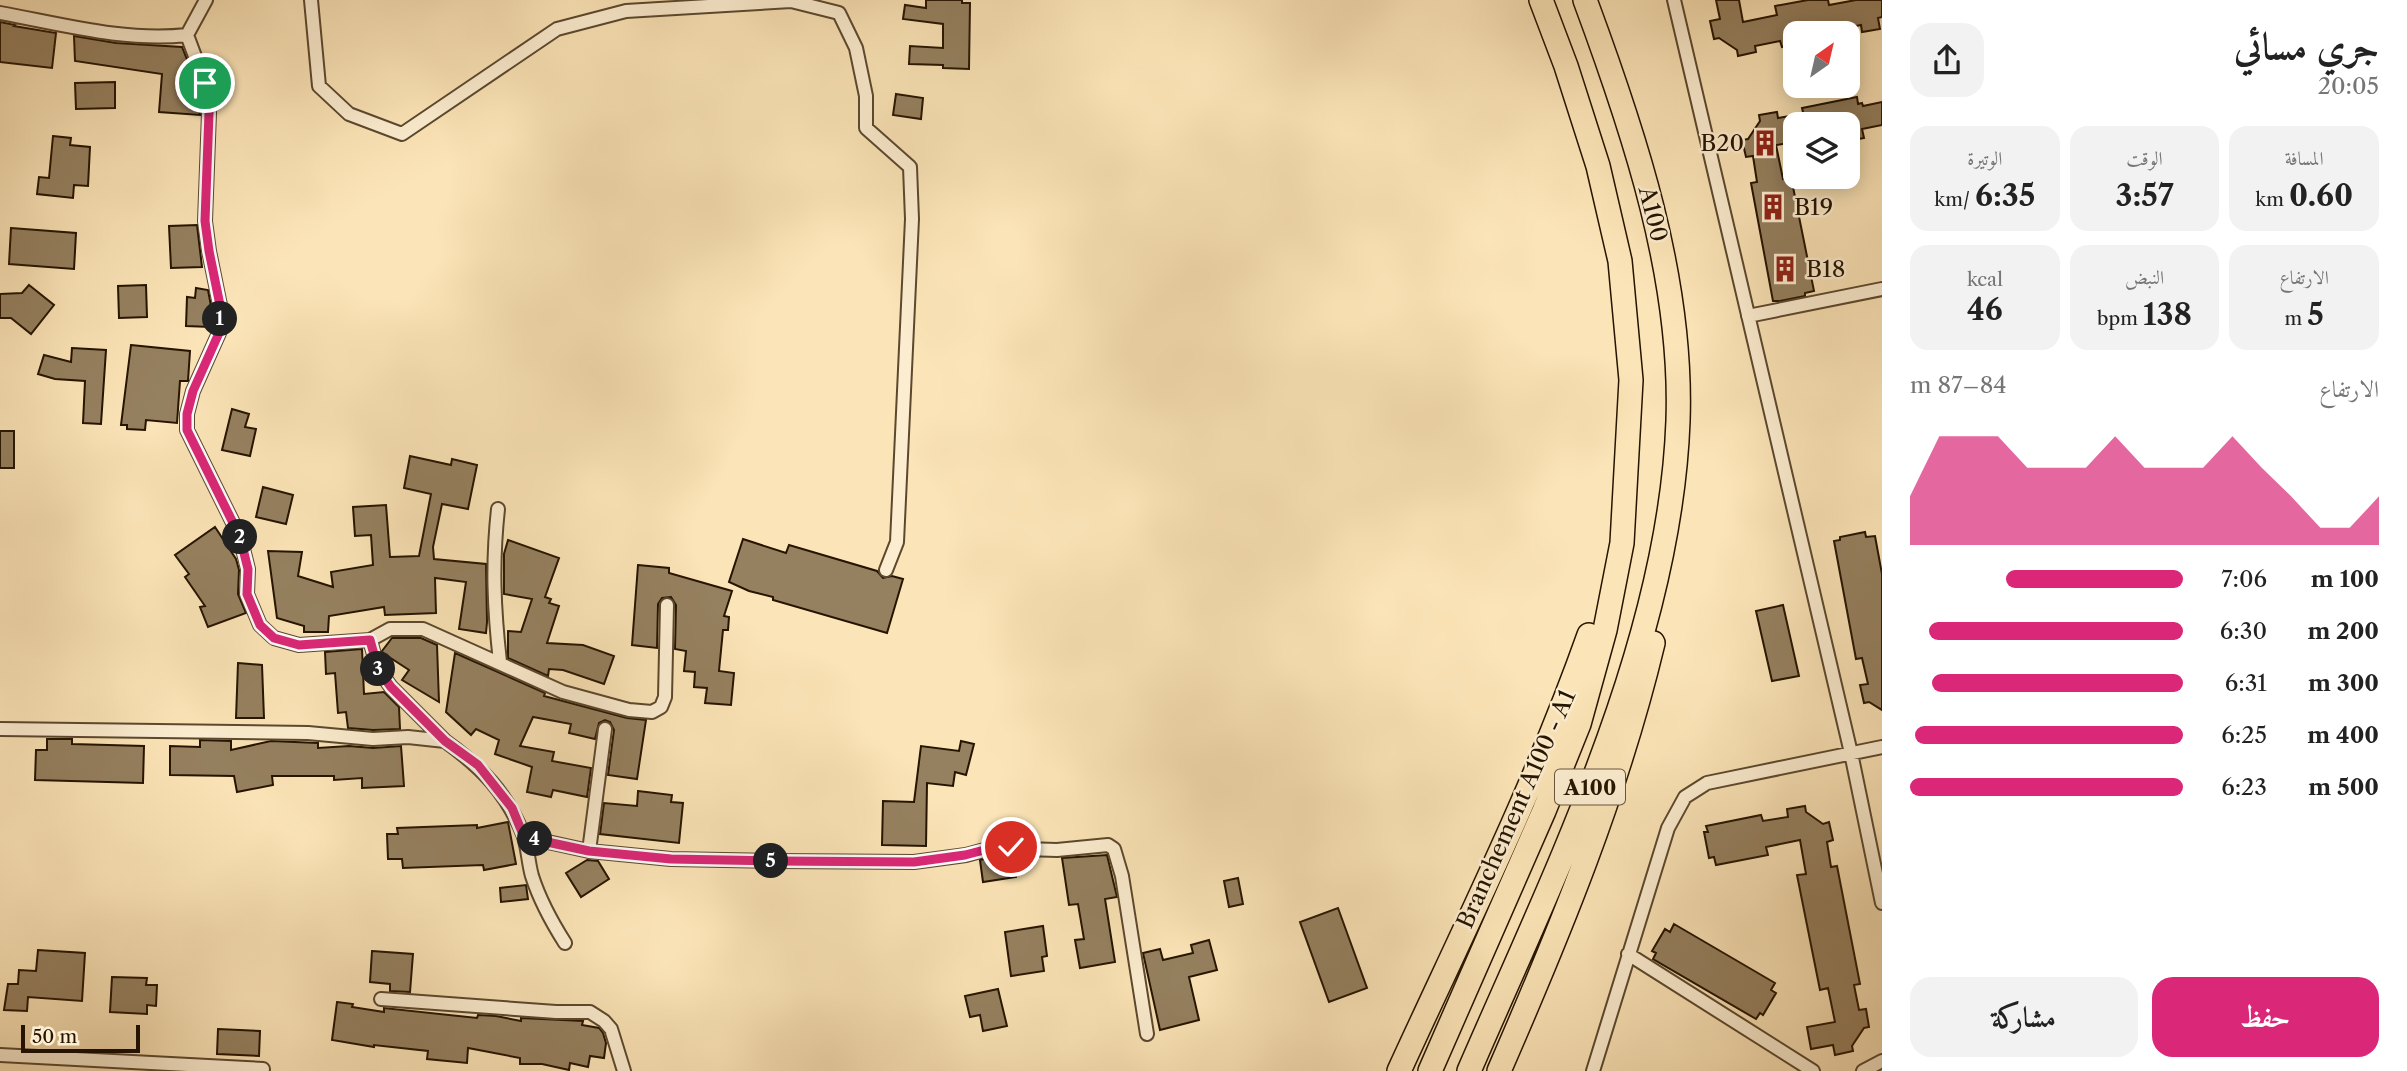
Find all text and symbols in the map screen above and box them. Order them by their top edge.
north arrow [1783,21,1860,98]
map controls [1783,21,1860,189]
text: جري مسائي [2234,22,2379,69]
button: share [1910,23,1984,97]
pin [175,53,235,113]
icon: arrive [186,64,224,102]
text: 20:05 [2318,72,2379,100]
button: layers [1783,112,1860,189]
building icon: B20 [1750,128,1780,158]
place label: B20 [1700,129,1744,157]
text: الوتيرة [1967,147,2002,170]
text: الوقت [2126,147,2163,170]
text: المسافة [2285,147,2324,170]
text: 6:35 [1975,177,2035,214]
text: 3:57 [2115,177,2174,214]
text: 0.60 [2289,177,2353,214]
street label: A100 [1632,182,1673,245]
text: /km [1934,188,1975,211]
text: km [2255,188,2289,211]
building icon: B19 [1758,192,1788,222]
place label: B19 [1794,193,1833,221]
building icon: B18 [1770,254,1800,284]
place label: B18 [1806,255,1845,283]
text: النبض [2125,266,2164,289]
text: الارتفاع [2280,266,2329,289]
text: kcal [1967,268,2003,291]
text: 46 [1967,291,2003,328]
text: 138 [2143,296,2192,333]
text: 5 [2307,296,2324,333]
pin: 1 [202,302,238,336]
text: 1 [215,307,224,330]
text: bpm [2097,307,2143,330]
text: m [2285,307,2307,330]
text: 84–87 m [1910,371,2007,399]
text: الارتفاع [2319,375,2379,403]
pin: 2 [222,520,258,554]
text: 2 [234,525,245,548]
text: 7:06 [2221,565,2267,593]
text: 100 m [2311,565,2379,593]
text: 6:30 [2220,617,2267,645]
text: 200 m [2307,617,2379,645]
pin: 3 [360,652,396,686]
text: 3 [372,657,383,680]
text: 6:31 [2225,669,2267,697]
text: 300 m [2308,669,2379,697]
street label: Branchement A100 - A1 [1451,685,1581,933]
text: 6:25 [2221,721,2267,749]
text: 400 m [2307,721,2379,749]
road number: A100 [1555,770,1625,804]
text: 6:23 [2221,773,2267,801]
text: 500 m [2308,773,2379,801]
pin [981,817,1041,877]
pin: 4 [518,822,552,856]
text: 4 [529,827,540,850]
icon: check [992,828,1030,866]
pin: 5 [754,844,788,878]
text: 5 [765,849,776,872]
button: مشاركة [1910,977,2138,1057]
button: حفظ [2152,977,2379,1057]
scale bar [21,1022,140,1054]
text: 50 m [32,1025,77,1048]

